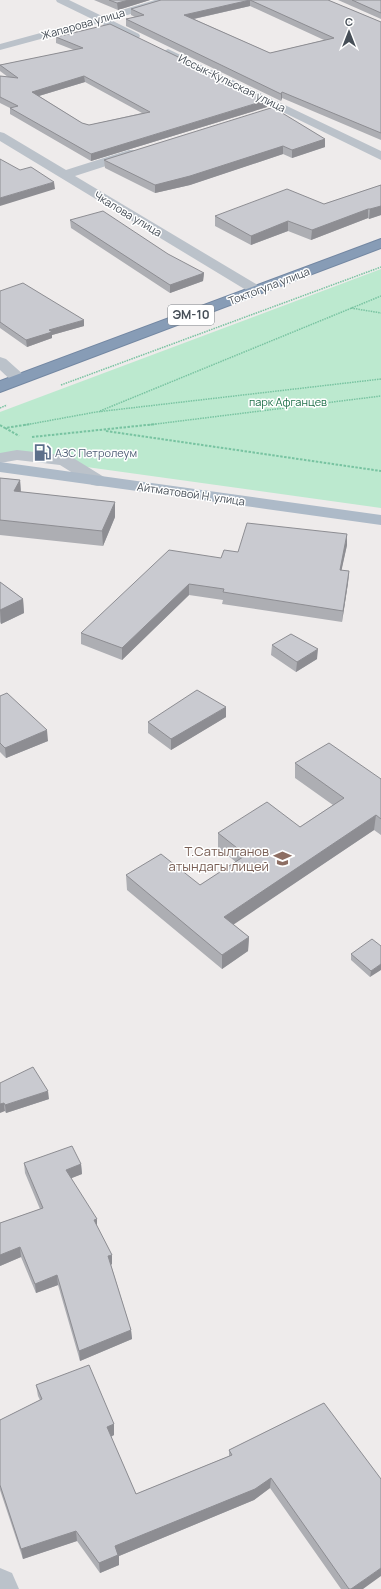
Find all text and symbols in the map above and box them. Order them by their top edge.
street label: Жапарова улица [39,4,127,43]
north arrow [329,12,369,52]
text: С [345,14,353,29]
street label: Иссык-Кульская улица [176,50,288,115]
street label: Чкалова улица [91,187,165,240]
street label: Токтогула улица [226,263,312,308]
road number: ЭМ-10 [168,305,214,325]
park label: парк Афганцев [249,394,327,409]
fuel station icon: АЗС Петролеум [32,443,52,463]
place label: АЗС Петролеум [55,445,137,460]
street label: Айтматовой Н. улица [136,478,246,509]
place label: Т.Сатылганов атындагы лицей [169,842,269,875]
school or university icon: Т.Сатылганов атындагы лицей [272,848,292,868]

